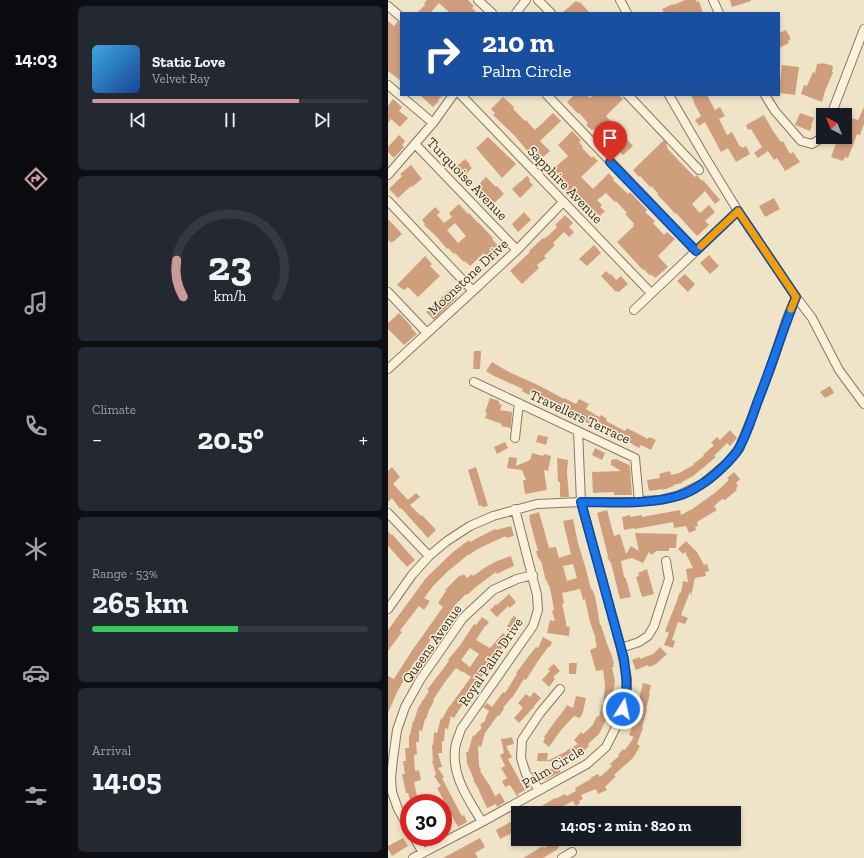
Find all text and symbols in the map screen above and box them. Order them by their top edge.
text: 210 m [482,26,554,59]
icon: right [416,28,468,80]
text: 14:03 [15,48,57,70]
text: Static Love [152,53,225,71]
text: Palm Circle [482,60,571,82]
text: Velvet Ray [152,71,210,86]
north arrow [816,108,852,144]
map controls [816,108,852,144]
icon: previous [127,109,149,131]
icon: pause [219,109,241,131]
icon: next [311,109,333,131]
pin [593,121,627,162]
icon: arrive [599,127,621,149]
street label: Turquoise Avenue [423,134,511,224]
street label: Sapphire Avenue [524,143,606,228]
icon: directions [22,165,50,193]
street label: Moonstone Drive [424,235,512,319]
text: 23 [208,240,252,290]
text: km/h [214,287,246,304]
icon: music [22,289,50,317]
street label: Travellers Terrace [527,386,633,448]
text: Climate [92,402,136,417]
icon: phone [22,412,50,440]
text: 20.5° [197,421,264,457]
text: − [92,426,102,453]
text: + [359,426,368,453]
icon: climate [22,535,50,563]
text: Range · 53% [92,566,158,581]
text: 265 km [92,585,188,621]
street label: Queens Avenue [398,601,466,687]
street label: Royal Palm Drive [455,614,527,709]
icon: car [22,659,50,687]
position arrow [602,688,644,730]
street label: Palm Circle [519,742,587,792]
text: Arrival [92,743,131,758]
text: 14:05 [92,762,162,798]
icon: filters [22,782,50,810]
speed limit sign: 30 [400,794,452,846]
text: 14:05 · 2 min · 820 m [560,817,692,835]

